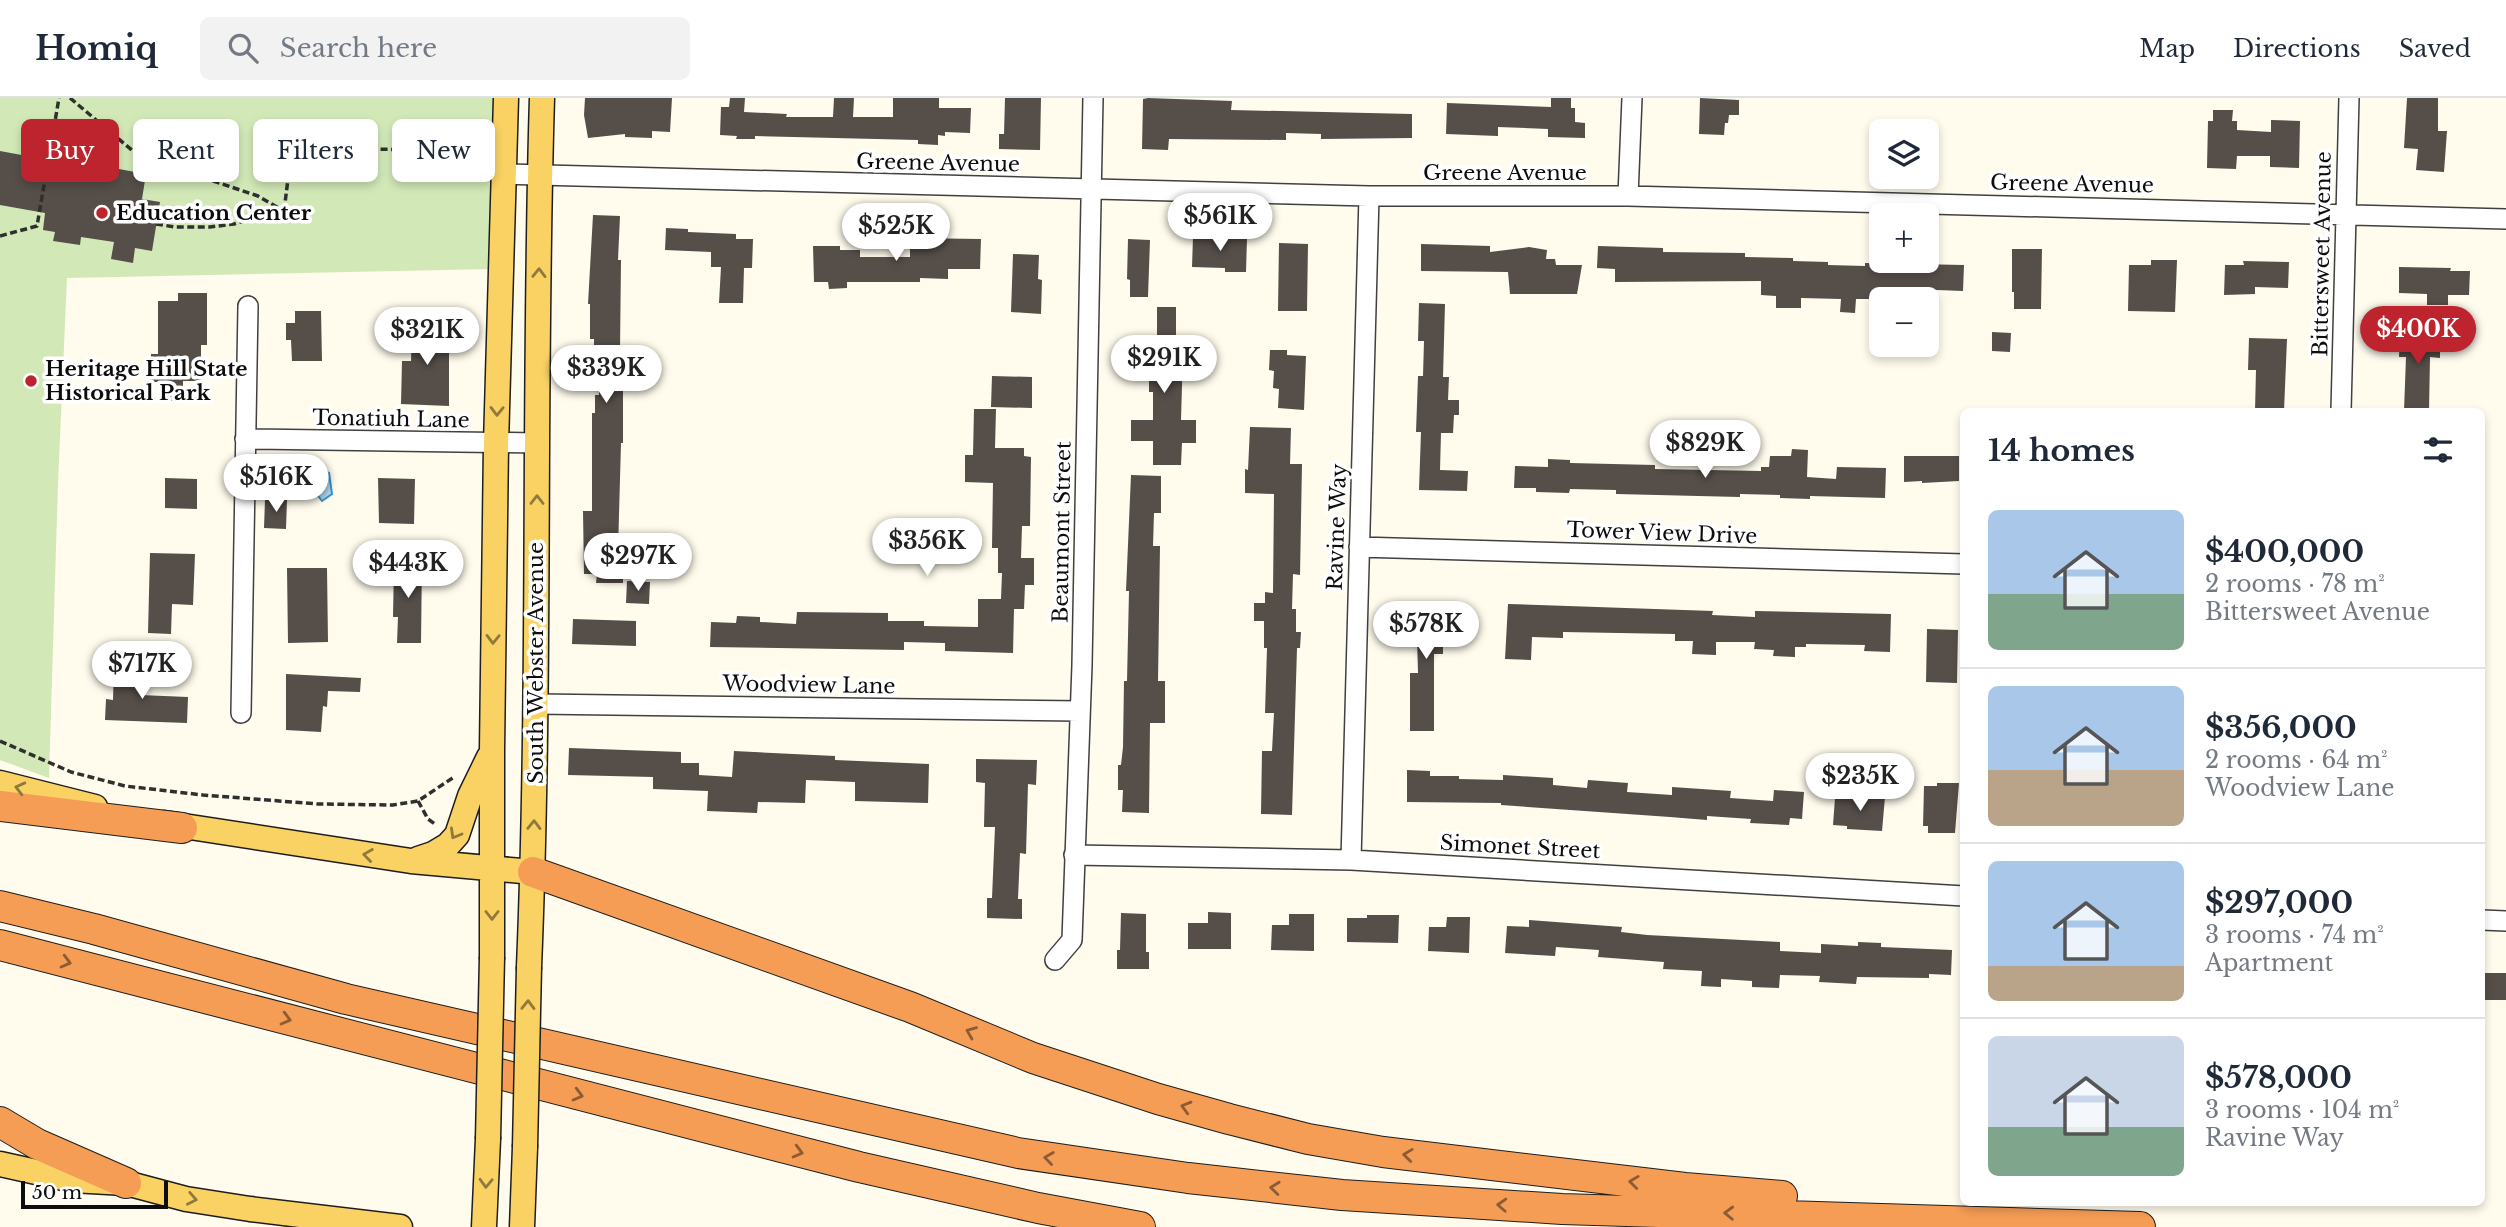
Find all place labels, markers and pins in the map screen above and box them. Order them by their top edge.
pin: $561K [1171,194,1269,253]
place label: Education Center [116,200,312,226]
pin: $525K [847,204,945,263]
marker: Education Center [94,205,110,221]
pin: $400K [2369,306,2467,366]
pin: $321K [378,308,476,367]
pin: $291K [1115,336,1213,395]
pin: $339K [557,345,655,405]
place label: Heritage Hill State Historical Park [45,356,247,406]
marker: Heritage Hill State Historical Park [23,373,39,389]
pin: $829K [1656,420,1754,480]
pin: $516K [227,454,325,514]
pin: $356K [878,518,976,578]
pin: $297K [589,533,687,593]
pin: $443K [359,540,457,600]
pin: $578K [1377,602,1475,661]
pin: $717K [93,642,191,701]
pin: $235K [1811,754,1909,813]

